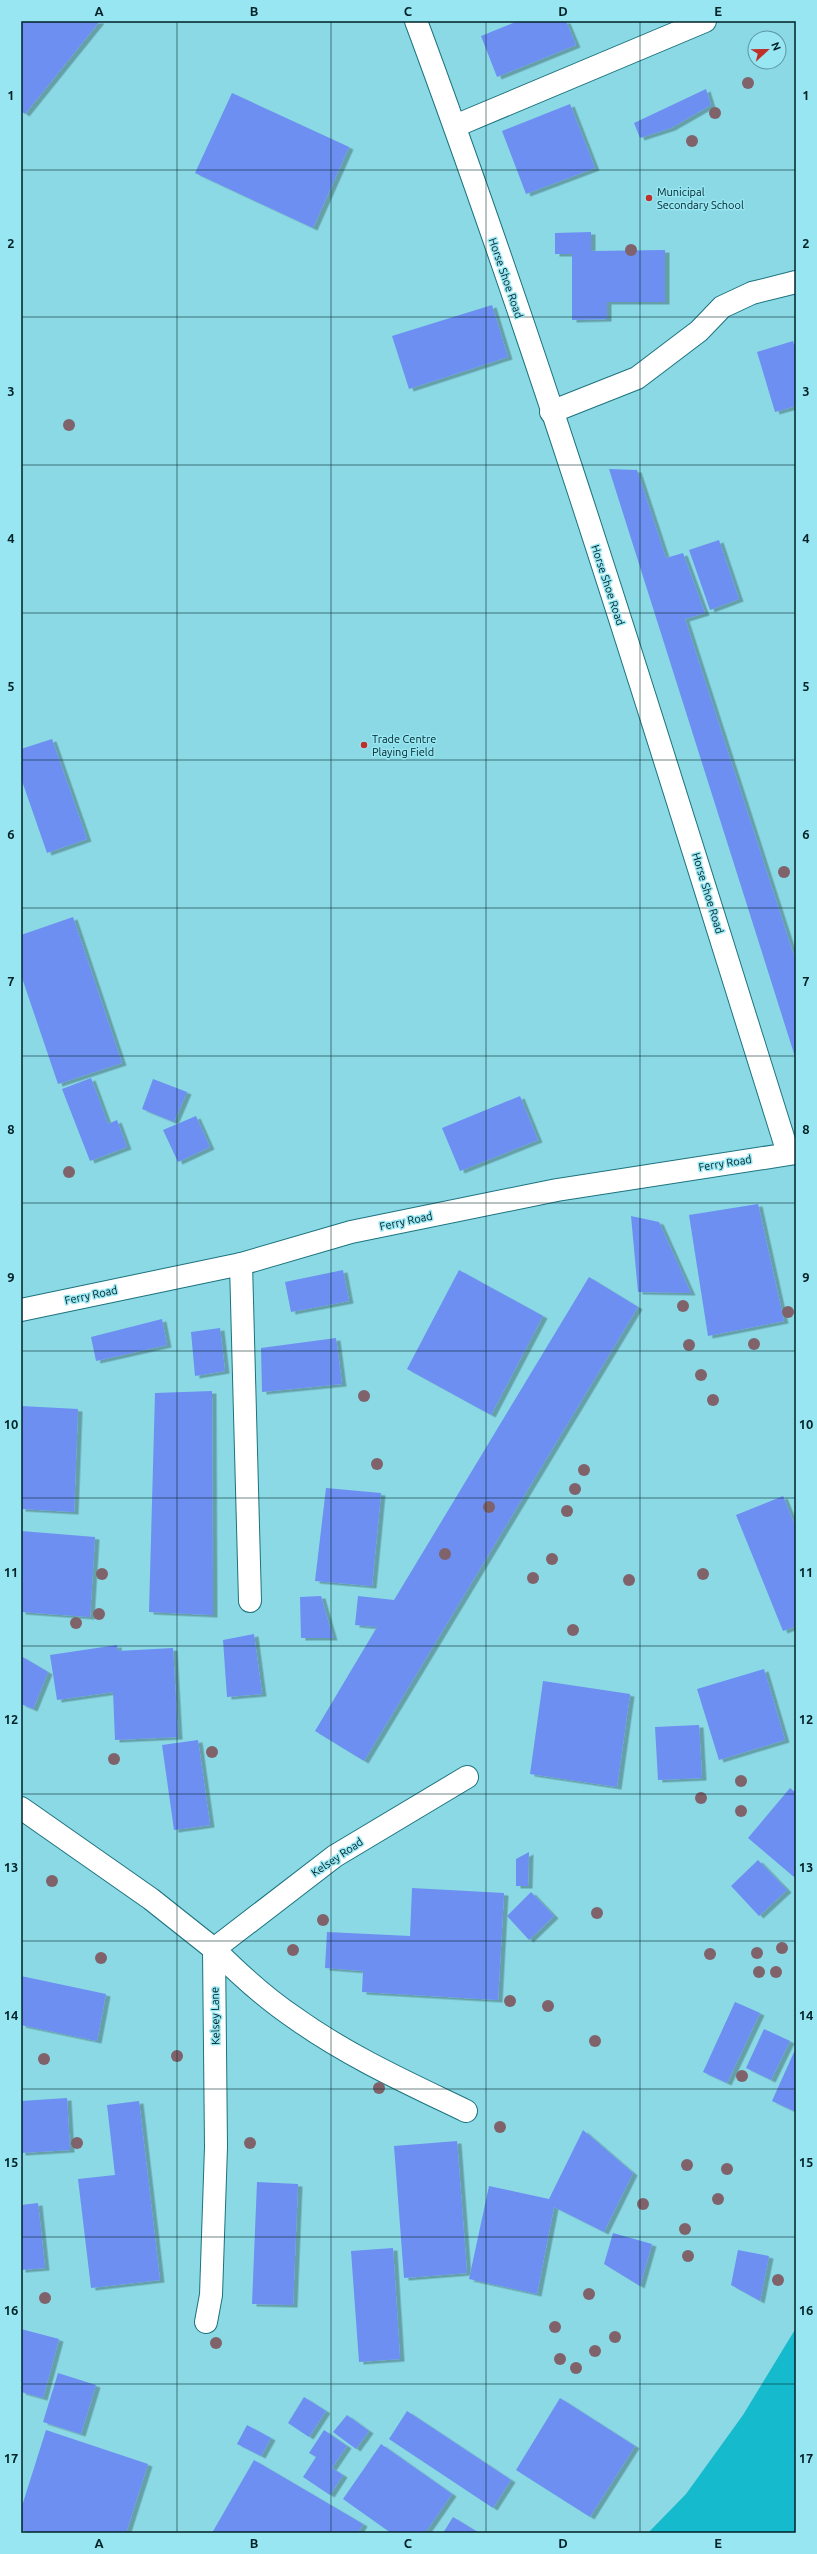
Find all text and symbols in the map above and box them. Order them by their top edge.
text: A [94,4,104,18]
text: B [250,4,259,18]
text: C [404,4,413,18]
text: D [558,4,568,18]
text: E [714,4,722,18]
north arrow [747,30,787,70]
text: N [769,40,783,52]
text: 1 [7,88,15,102]
text: 1 [802,88,810,102]
place label: Municipal Secondary School [657,186,744,211]
marker: Municipal Secondary School [644,193,654,203]
text: 2 [7,236,15,250]
street label: Horse Shoe Road [487,236,525,320]
text: 2 [802,236,810,250]
text: 3 [7,384,15,398]
text: 3 [802,384,810,398]
text: 4 [7,531,15,545]
text: 4 [802,531,810,545]
street label: Horse Shoe Road [589,543,627,627]
text: 5 [7,679,15,693]
text: 5 [802,679,810,693]
place label: Trade Centre Playing Field [372,733,436,758]
marker: Trade Centre Playing Field [359,740,369,750]
text: 6 [7,827,15,841]
text: 6 [802,827,810,841]
street label: Horse Shoe Road [690,851,726,935]
text: 7 [7,974,15,988]
text: 7 [802,974,810,988]
text: 8 [7,1122,15,1136]
text: 8 [802,1122,810,1136]
street label: Ferry Road [698,1153,752,1173]
street label: Ferry Road [379,1210,433,1232]
text: 9 [7,1270,15,1284]
text: 9 [802,1270,810,1284]
street label: Ferry Road [64,1284,118,1306]
text: 10 [4,1417,18,1431]
text: 10 [799,1417,813,1431]
text: 11 [4,1565,18,1579]
text: 11 [799,1565,813,1579]
text: 12 [4,1712,18,1726]
text: 12 [799,1712,813,1726]
street label: Kelsey Road [309,1835,365,1879]
text: 13 [4,1860,18,1874]
text: 13 [799,1860,813,1874]
street label: Kelsey Lane [208,1987,222,2045]
text: 14 [4,2008,18,2022]
text: 14 [799,2008,813,2022]
text: 15 [4,2155,18,2169]
text: 15 [799,2155,813,2169]
text: 16 [4,2303,18,2317]
text: 16 [799,2303,813,2317]
text: 17 [4,2451,18,2465]
text: 17 [799,2451,813,2465]
text: A [94,2536,104,2550]
text: B [250,2536,259,2550]
text: C [404,2536,413,2550]
text: D [558,2536,568,2550]
text: E [714,2536,722,2550]

